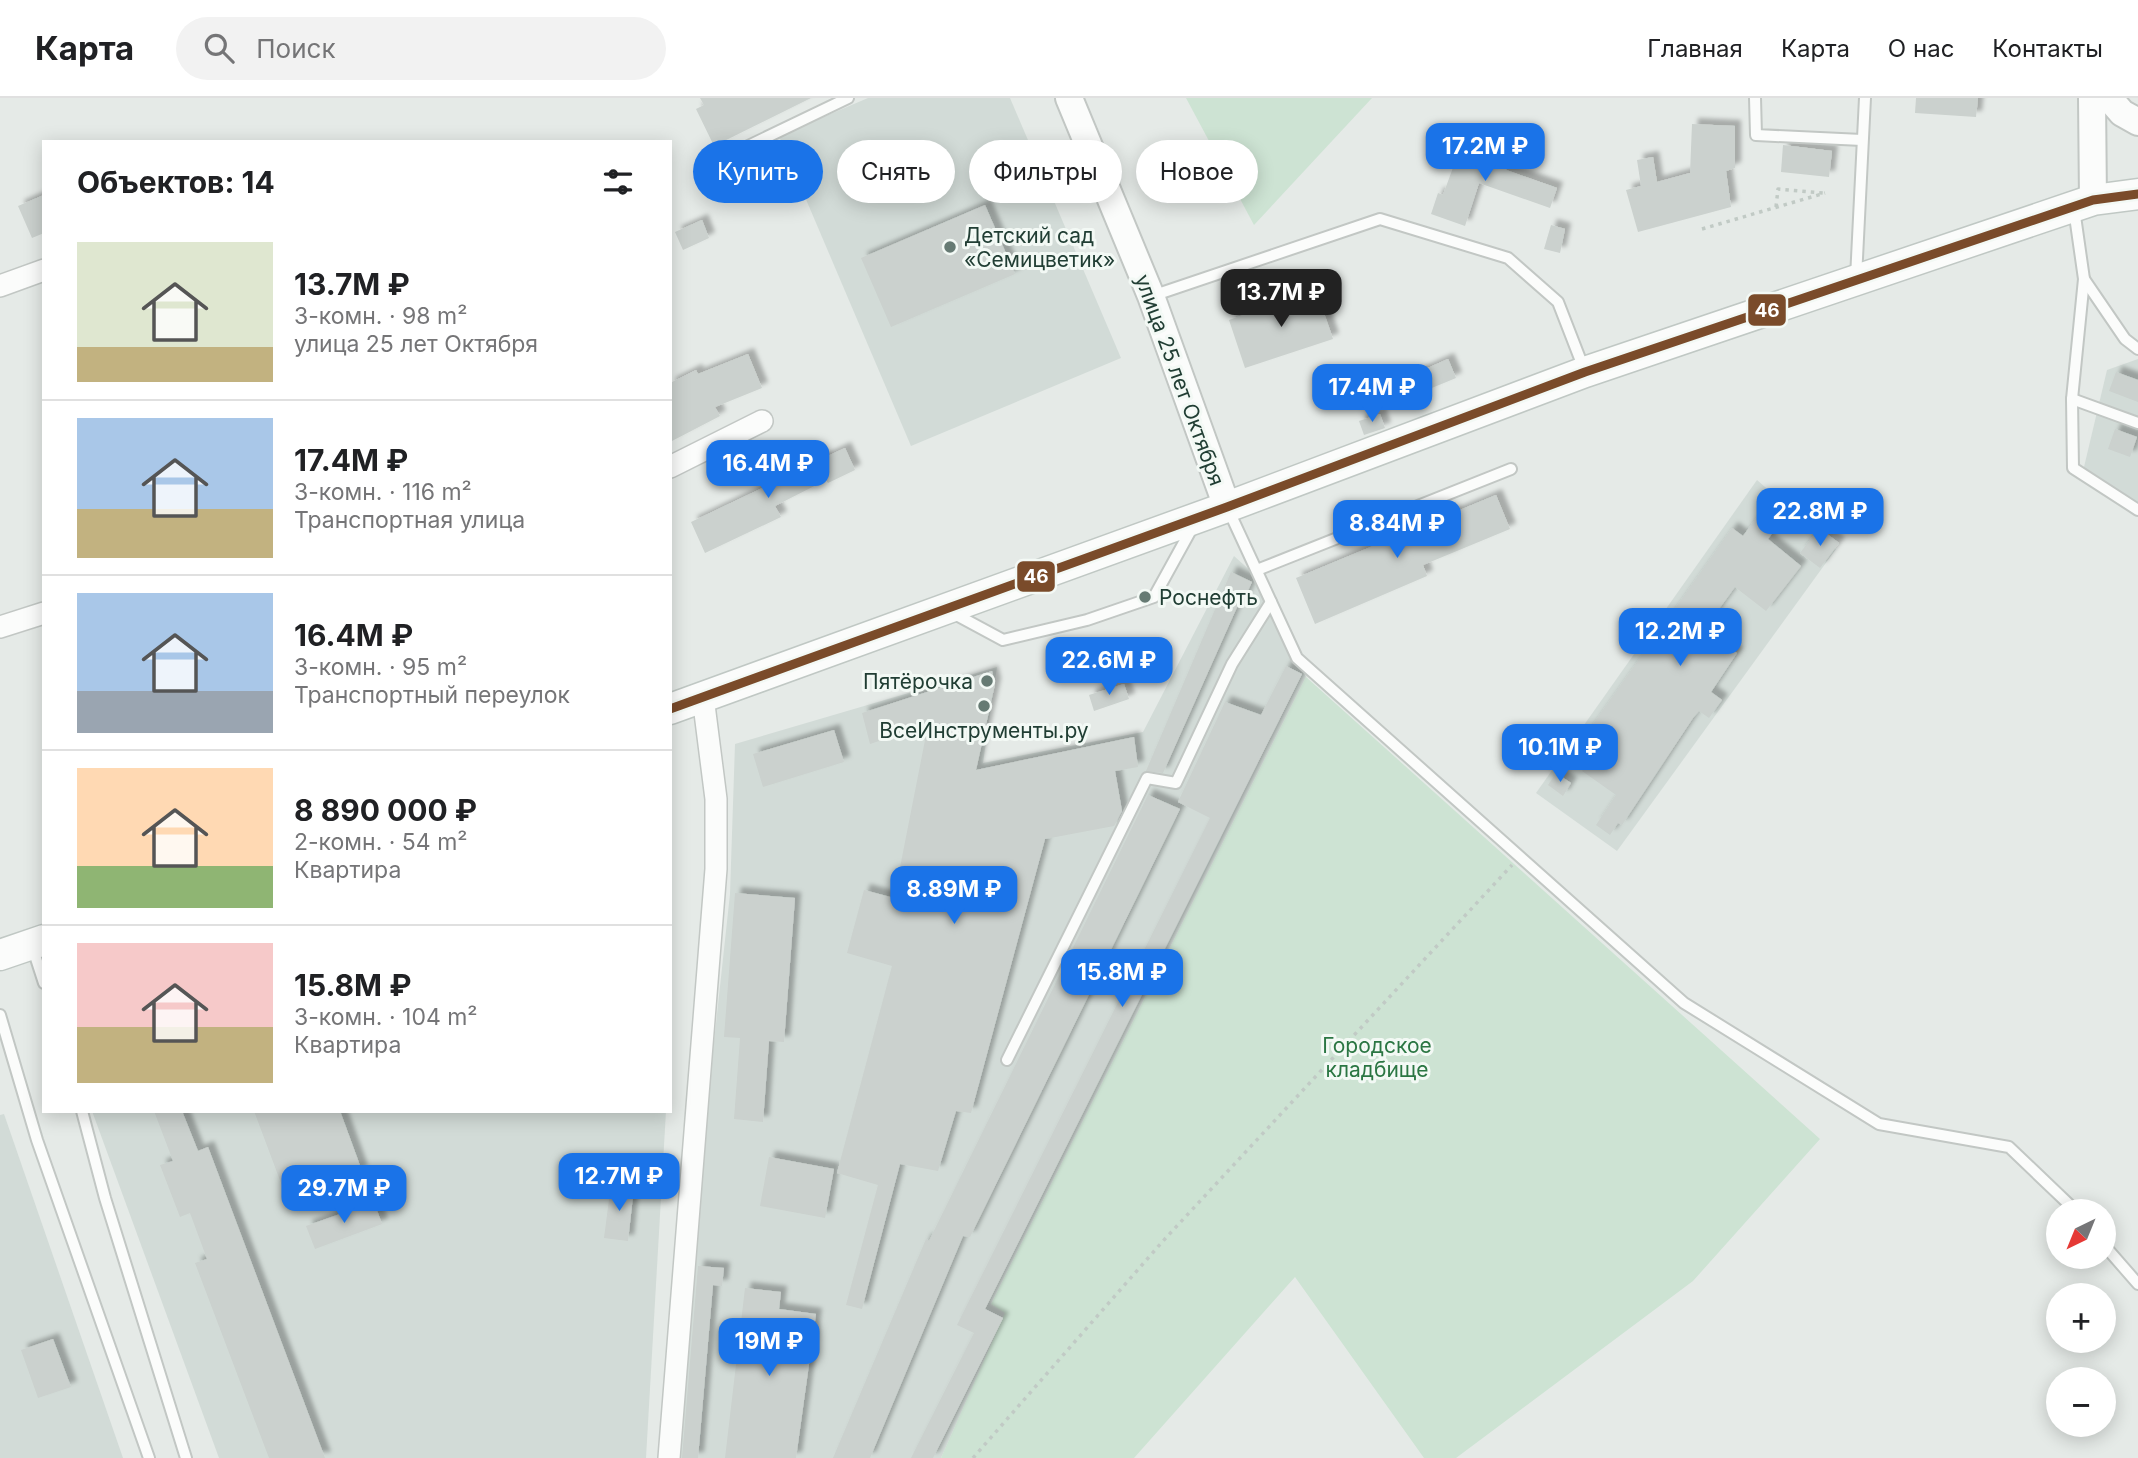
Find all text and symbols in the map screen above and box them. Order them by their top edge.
search box [176,17,666,80]
text: Карта [35,28,134,68]
icon: search [200,29,238,67]
text: Поиск [256,33,335,64]
text: Главная [1647,34,1743,63]
text: Карта [1781,34,1850,63]
text: О нас [1888,34,1954,63]
text: Контакты [1992,34,2103,63]
pin: 17.2M ₽ [1420,123,1550,183]
text: 17.2M ₽ [1442,132,1528,160]
chip: Купить [693,140,823,203]
chip: Снять [837,140,955,203]
chip: Фильтры [969,140,1122,203]
chip: Новое [1136,140,1258,203]
icon: filters [599,163,637,201]
text: Объектов: 14 [77,164,275,200]
place label: Детский сад «Семицветик» [964,223,1115,272]
marker: Детский сад «Семицветик» [942,239,958,255]
text: 13.7M ₽ [294,266,410,302]
icon: home [133,270,217,354]
pin: 13.7M ₽ [1216,270,1346,329]
street label: улица 25 лет Октября [1130,271,1230,489]
text: 13.7M ₽ [1237,278,1325,306]
line badge: 46 [1747,293,1787,327]
text: 46 [1754,299,1780,322]
text: 3-комн. · 98 m² [294,302,467,330]
text: улица 25 лет Октября [294,330,538,358]
pin: 17.4M ₽ [1307,364,1437,424]
text: 17.4M ₽ [1328,373,1416,401]
pin: 16.4M ₽ [703,440,833,500]
text: 17.4M ₽ [294,442,408,478]
icon: home [133,446,217,530]
text: 16.4M ₽ [722,449,814,477]
text: 3-комн. · 116 m² [294,478,472,506]
pin: 22.8M ₽ [1755,489,1885,548]
text: 22.8M ₽ [1773,497,1867,525]
pin: 8.84M ₽ [1332,500,1462,560]
text: Транспортная улица [294,506,525,534]
text: 8.84M ₽ [1349,509,1445,537]
line badge: 46 [1016,560,1056,593]
text: 46 [1023,565,1049,588]
place label: Роснефть [1159,585,1258,610]
marker: Роснефть [1137,589,1153,605]
pin: 12.2M ₽ [1615,608,1745,668]
text: 16.4M ₽ [294,617,413,653]
text: 12.2M ₽ [1635,617,1725,645]
icon: home [133,621,217,705]
pin: 22.6M ₽ [1044,638,1174,697]
text: 22.6M ₽ [1062,646,1156,674]
text: 3-комн. · 95 m² [294,653,467,681]
place label: Пятёрочка [863,669,973,694]
marker: Пятёрочка [979,673,995,689]
text: Транспортный переулок [294,681,570,709]
marker: ВсеИнструменты.ру [976,698,992,714]
place label: ВсеИнструменты.ру [879,718,1089,743]
pin: 10.1M ₽ [1495,724,1625,784]
text: 10.1M ₽ [1518,733,1602,761]
text: 8 890 000 ₽ [294,792,477,828]
icon: home [133,796,217,880]
text: 2-комн. · 54 m² [294,828,467,856]
text: Квартира [294,856,401,884]
pin: 8.89M ₽ [889,866,1019,926]
text: 8.89M ₽ [906,875,1002,903]
pin: 15.8M ₽ [1057,950,1187,1009]
text: 15.8M ₽ [1077,958,1167,986]
text: 15.8M ₽ [294,967,411,1003]
icon: home [133,971,217,1055]
text: 3-комн. · 104 m² [294,1003,478,1031]
text: Квартира [294,1031,401,1059]
park label: Городское кладбище [1322,1033,1432,1082]
pin: 12.7M ₽ [554,1154,684,1213]
text: 12.7M ₽ [575,1162,663,1190]
pin: 29.7M ₽ [279,1166,409,1225]
text: 29.7M ₽ [297,1174,391,1202]
north arrow [2046,1199,2116,1269]
map controls [2046,1199,2116,1437]
button: + [2046,1283,2116,1353]
pin: 19M ₽ [720,1318,818,1378]
text: 19M ₽ [735,1327,803,1355]
button: − [2046,1367,2116,1437]

